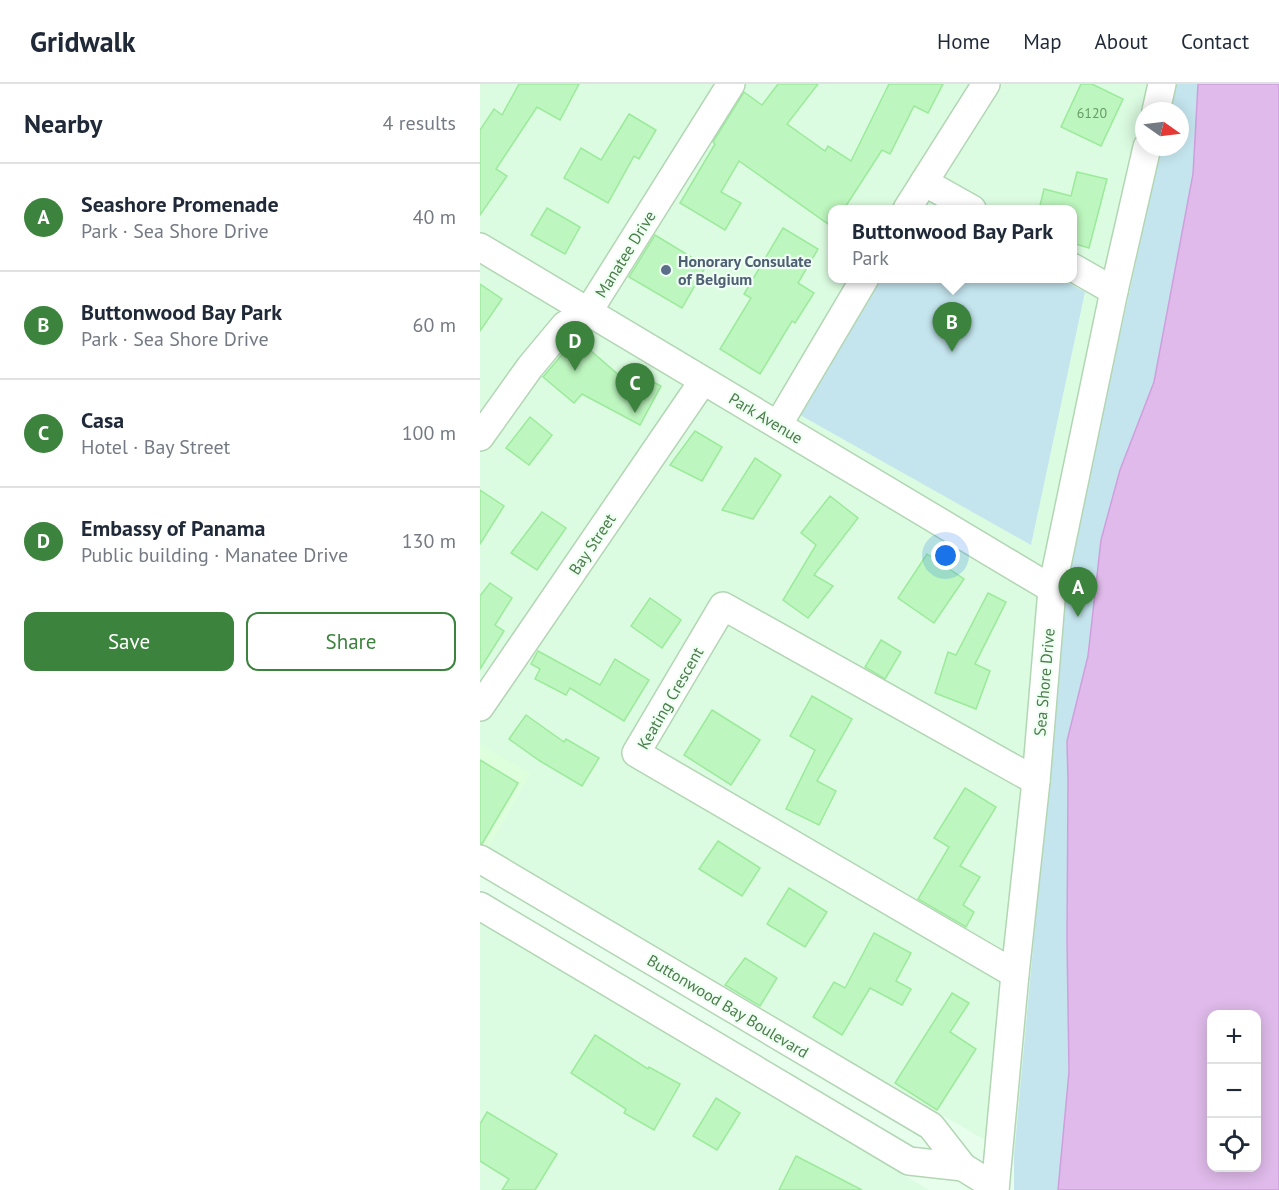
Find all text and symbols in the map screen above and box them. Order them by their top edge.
text: Gridwalk [30,23,136,60]
text: Home [937,28,990,55]
text: Map [1023,28,1062,55]
text: About [1095,28,1148,55]
text: Contact [1181,28,1249,55]
north arrow [1135,102,1189,156]
house number: 6120 [1077,104,1108,122]
text: Nearby [24,107,102,140]
text: 4 results [383,110,456,136]
text: Seashore Promenade [81,190,279,218]
text: A [37,204,50,230]
text: 40 m [413,204,456,230]
popup [828,205,1077,283]
street label: Manatee Drive [590,207,660,301]
text: Buttonwood Bay Park [852,217,1053,245]
text: Park · Sea Shore Drive [81,218,269,244]
text: Park [852,245,889,271]
place label: Honorary Consulate of Belgium [678,251,812,289]
marker: Honorary Consulate of Belgium [659,263,673,277]
text: Buttonwood Bay Park [81,298,282,326]
pin: B [932,302,972,352]
text: B [38,312,49,338]
text: 60 m [413,312,456,338]
pin: D [556,322,595,371]
text: Park · Sea Shore Drive [81,326,269,352]
pin: C [616,364,654,413]
street label: Park Avenue [725,388,807,448]
text: Casa [81,406,124,434]
text: C [38,420,49,446]
text: 100 m [402,420,456,446]
text: Hotel · Bay Street [81,434,230,460]
street label: Bay Street [564,509,620,578]
text: Embassy of Panama [81,514,265,542]
text: D [37,528,50,554]
text: 130 m [402,528,456,554]
your location [931,541,960,570]
text: Public building · Manatee Drive [81,542,348,568]
pin: A [1058,568,1098,617]
button: Save [24,612,234,671]
button: Share [246,612,456,671]
street label: Sea Shore Drive [1029,627,1059,737]
street label: Keating Crescent [633,643,708,753]
street label: Buttonwood Bay Boulevard [644,950,812,1062]
map controls [1207,1010,1261,1172]
button: + [1207,1010,1261,1064]
button: − [1207,1064,1261,1118]
button: locate [1207,1118,1261,1172]

